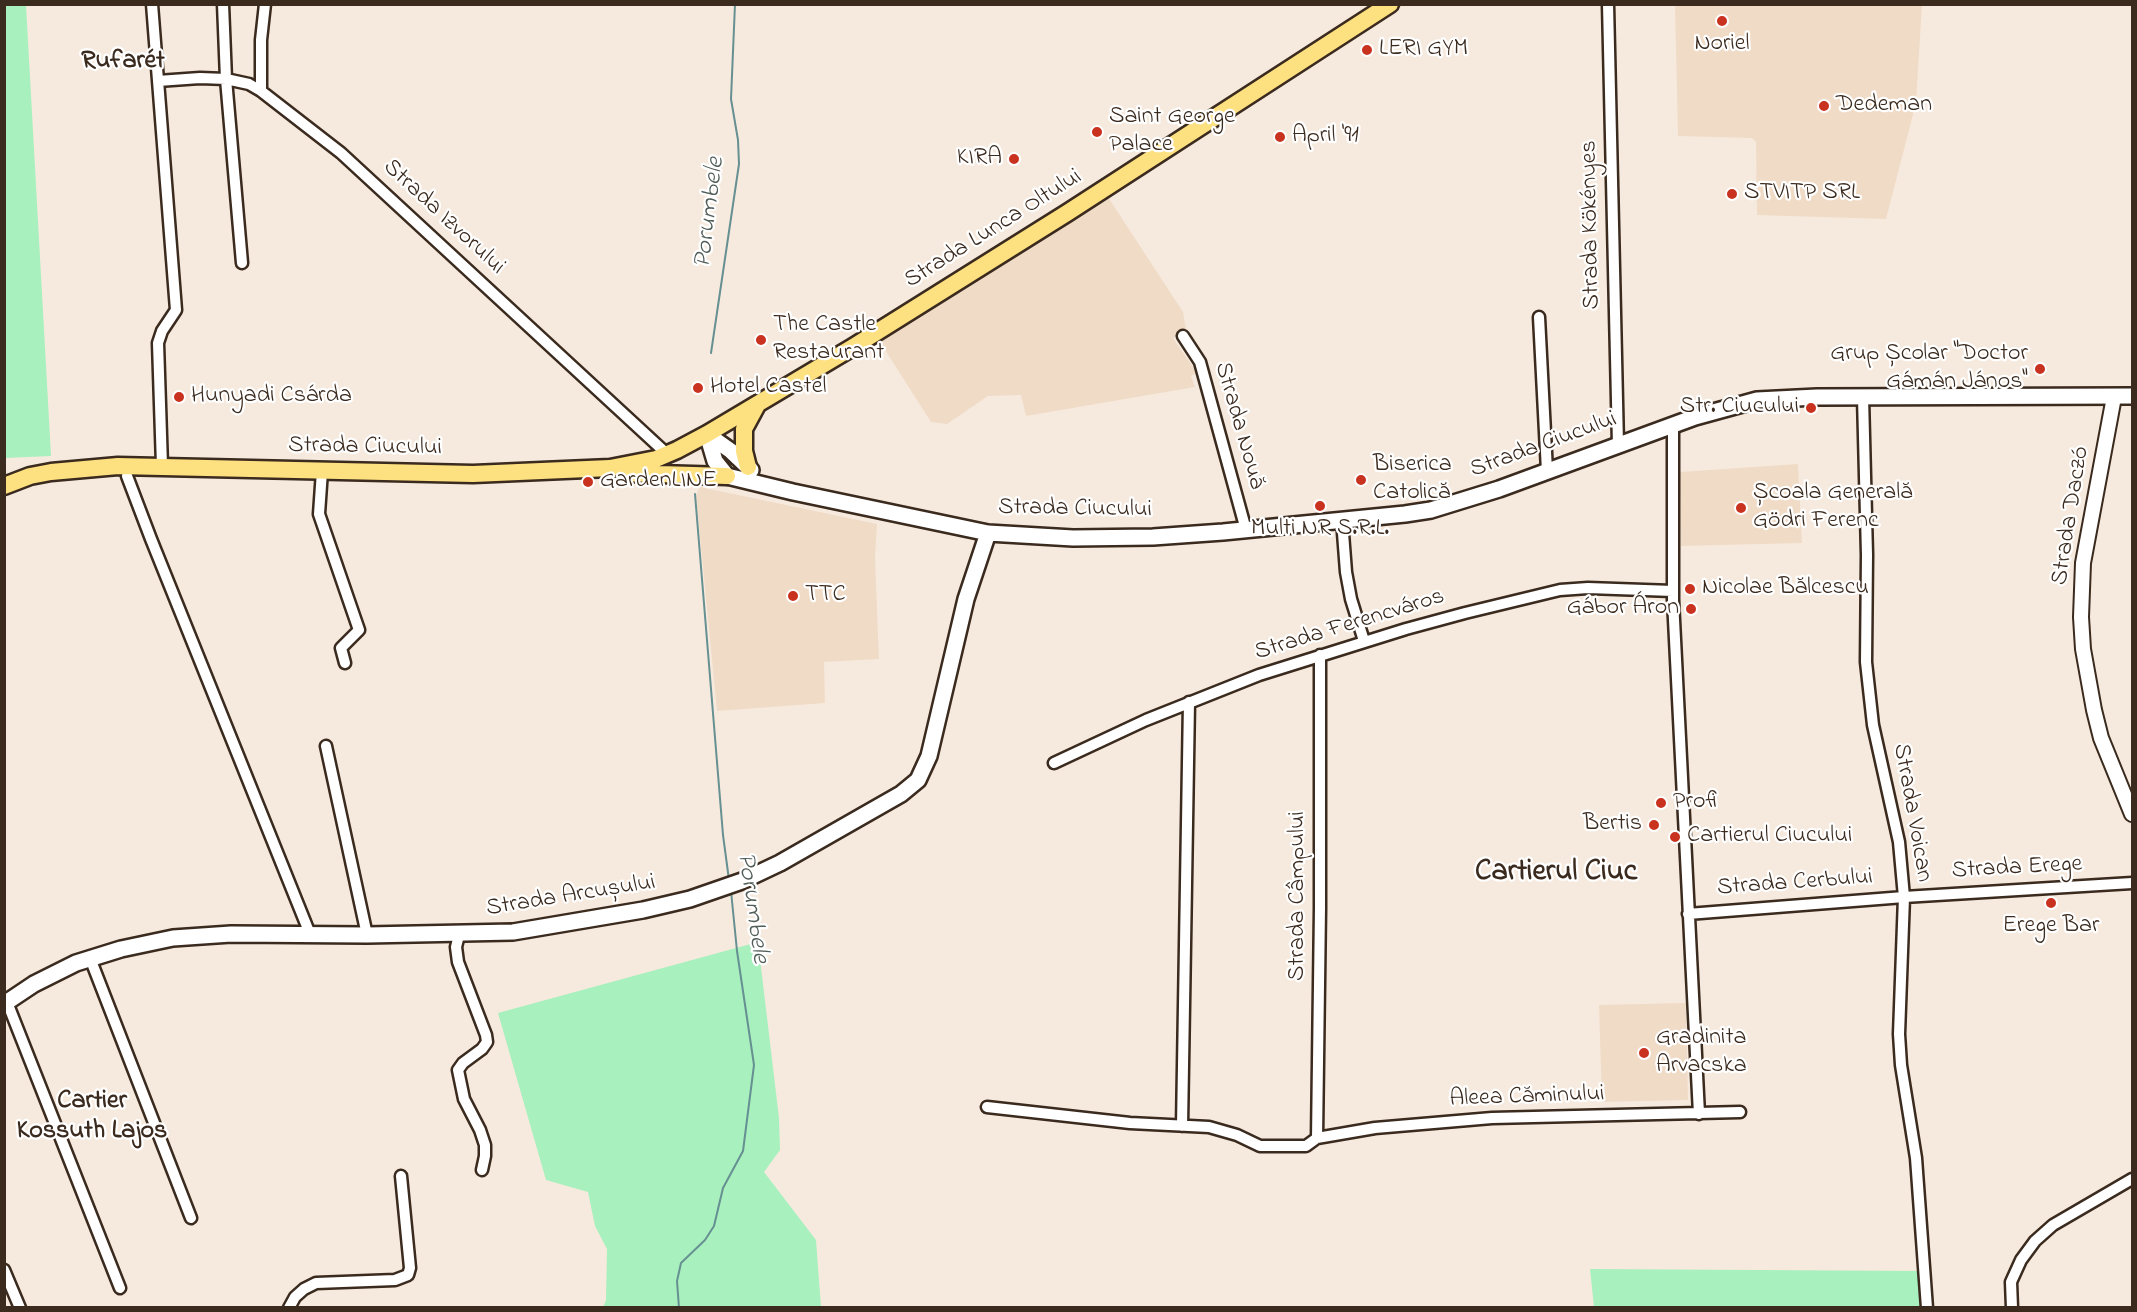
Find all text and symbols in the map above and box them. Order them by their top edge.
marker: Noriel [1715,14,1729,28]
place label: Noriel [1694,31,1750,59]
place label: LERI GYM [1379,36,1468,64]
marker: LERI GYM [1360,43,1374,57]
district label: Rufarét [81,47,165,79]
place label: Dedeman [1836,92,1932,120]
marker: Dedeman [1817,99,1831,113]
place label: Saint George Palace [1109,104,1235,160]
place label: April '91 [1292,123,1359,151]
marker: Saint George Palace [1090,125,1104,139]
marker: April '91 [1273,130,1287,144]
street label: Strada Kökényes [1576,140,1608,310]
place label: KIRA [957,145,1002,173]
marker: KIRA [1007,152,1021,166]
street label: Strada Izvorului [376,154,510,282]
water label: Porumbele [689,156,733,270]
street label: Strada Lunca Oltului [900,164,1088,296]
place label: STVITP SRL [1744,180,1860,208]
marker: STVITP SRL [1725,187,1739,201]
place label: The Castle Restaurant [773,312,884,368]
marker: The Castle Restaurant [754,333,768,347]
place label: Grup Școlar "Doctor Gámán János" [1830,341,2028,397]
street label: Strada Nouă [1206,359,1270,493]
marker: Grup Școlar "Doctor Gámán János" [2033,362,2047,376]
place label: Hotel Castel [710,374,826,402]
marker: Hotel Castel [691,381,705,395]
place label: Hunyadi Csárda [191,383,352,411]
marker: Hunyadi Csárda [172,390,186,404]
place label: Str. Ciucului [1680,394,1799,422]
marker: Str. Ciucului [1804,401,1818,415]
street label: Strada Ciucului [1467,406,1621,486]
street label: Strada Ciucului [288,432,442,464]
street label: Strada Daczó [2047,445,2097,587]
place label: Biserica Catolică [1373,452,1452,508]
place label: GardenLINE [600,468,717,496]
marker: Biserica Catolică [1354,473,1368,487]
marker: GardenLINE [581,475,595,489]
place label: Școala Generală Gödri Ferenc [1753,480,1912,536]
street label: Strada Ciucului [998,494,1152,526]
marker: Multi NR S.R.L. [1313,499,1327,513]
marker: Școala Generală Gödri Ferenc [1734,501,1748,515]
place label: Multi NR S.R.L. [1251,516,1389,544]
place label: Nicolae Bălcescu [1702,575,1869,603]
place label: TTC [805,582,846,610]
marker: Nicolae Bălcescu [1683,582,1697,596]
street label: Strada Ferencváros [1252,583,1448,669]
marker: TTC [786,589,800,603]
place label: Gábor Áron [1567,595,1679,623]
marker: Gábor Áron [1684,602,1698,616]
street label: Strada Voican [1885,742,1937,884]
place label: Profi [1673,789,1721,817]
marker: Profi [1654,796,1668,810]
street label: Strada Câmpului [1285,811,1313,981]
place label: Bertis [1583,811,1642,839]
marker: Bertis [1647,818,1661,832]
place label: Cartierul Ciucului [1687,823,1852,851]
marker: Cartierul Ciucului [1668,830,1682,844]
water label: Porumbele [728,851,774,965]
street label: Strada Erege [1951,851,2083,887]
district label: Cartierul Ciuc [1475,856,1637,892]
street label: Strada Cerbului [1716,864,1874,904]
street label: Strada Arcușului [484,869,658,925]
marker: Erege Bar [2044,896,2058,910]
place label: Erege Bar [2003,913,2099,941]
place label: Gradinita Arvacska [1656,1025,1747,1081]
marker: Gradinita Arvacska [1637,1046,1651,1060]
street label: Aleea Căminului [1449,1081,1605,1115]
district label: Cartier Kossuth Lajos [17,1087,167,1148]

